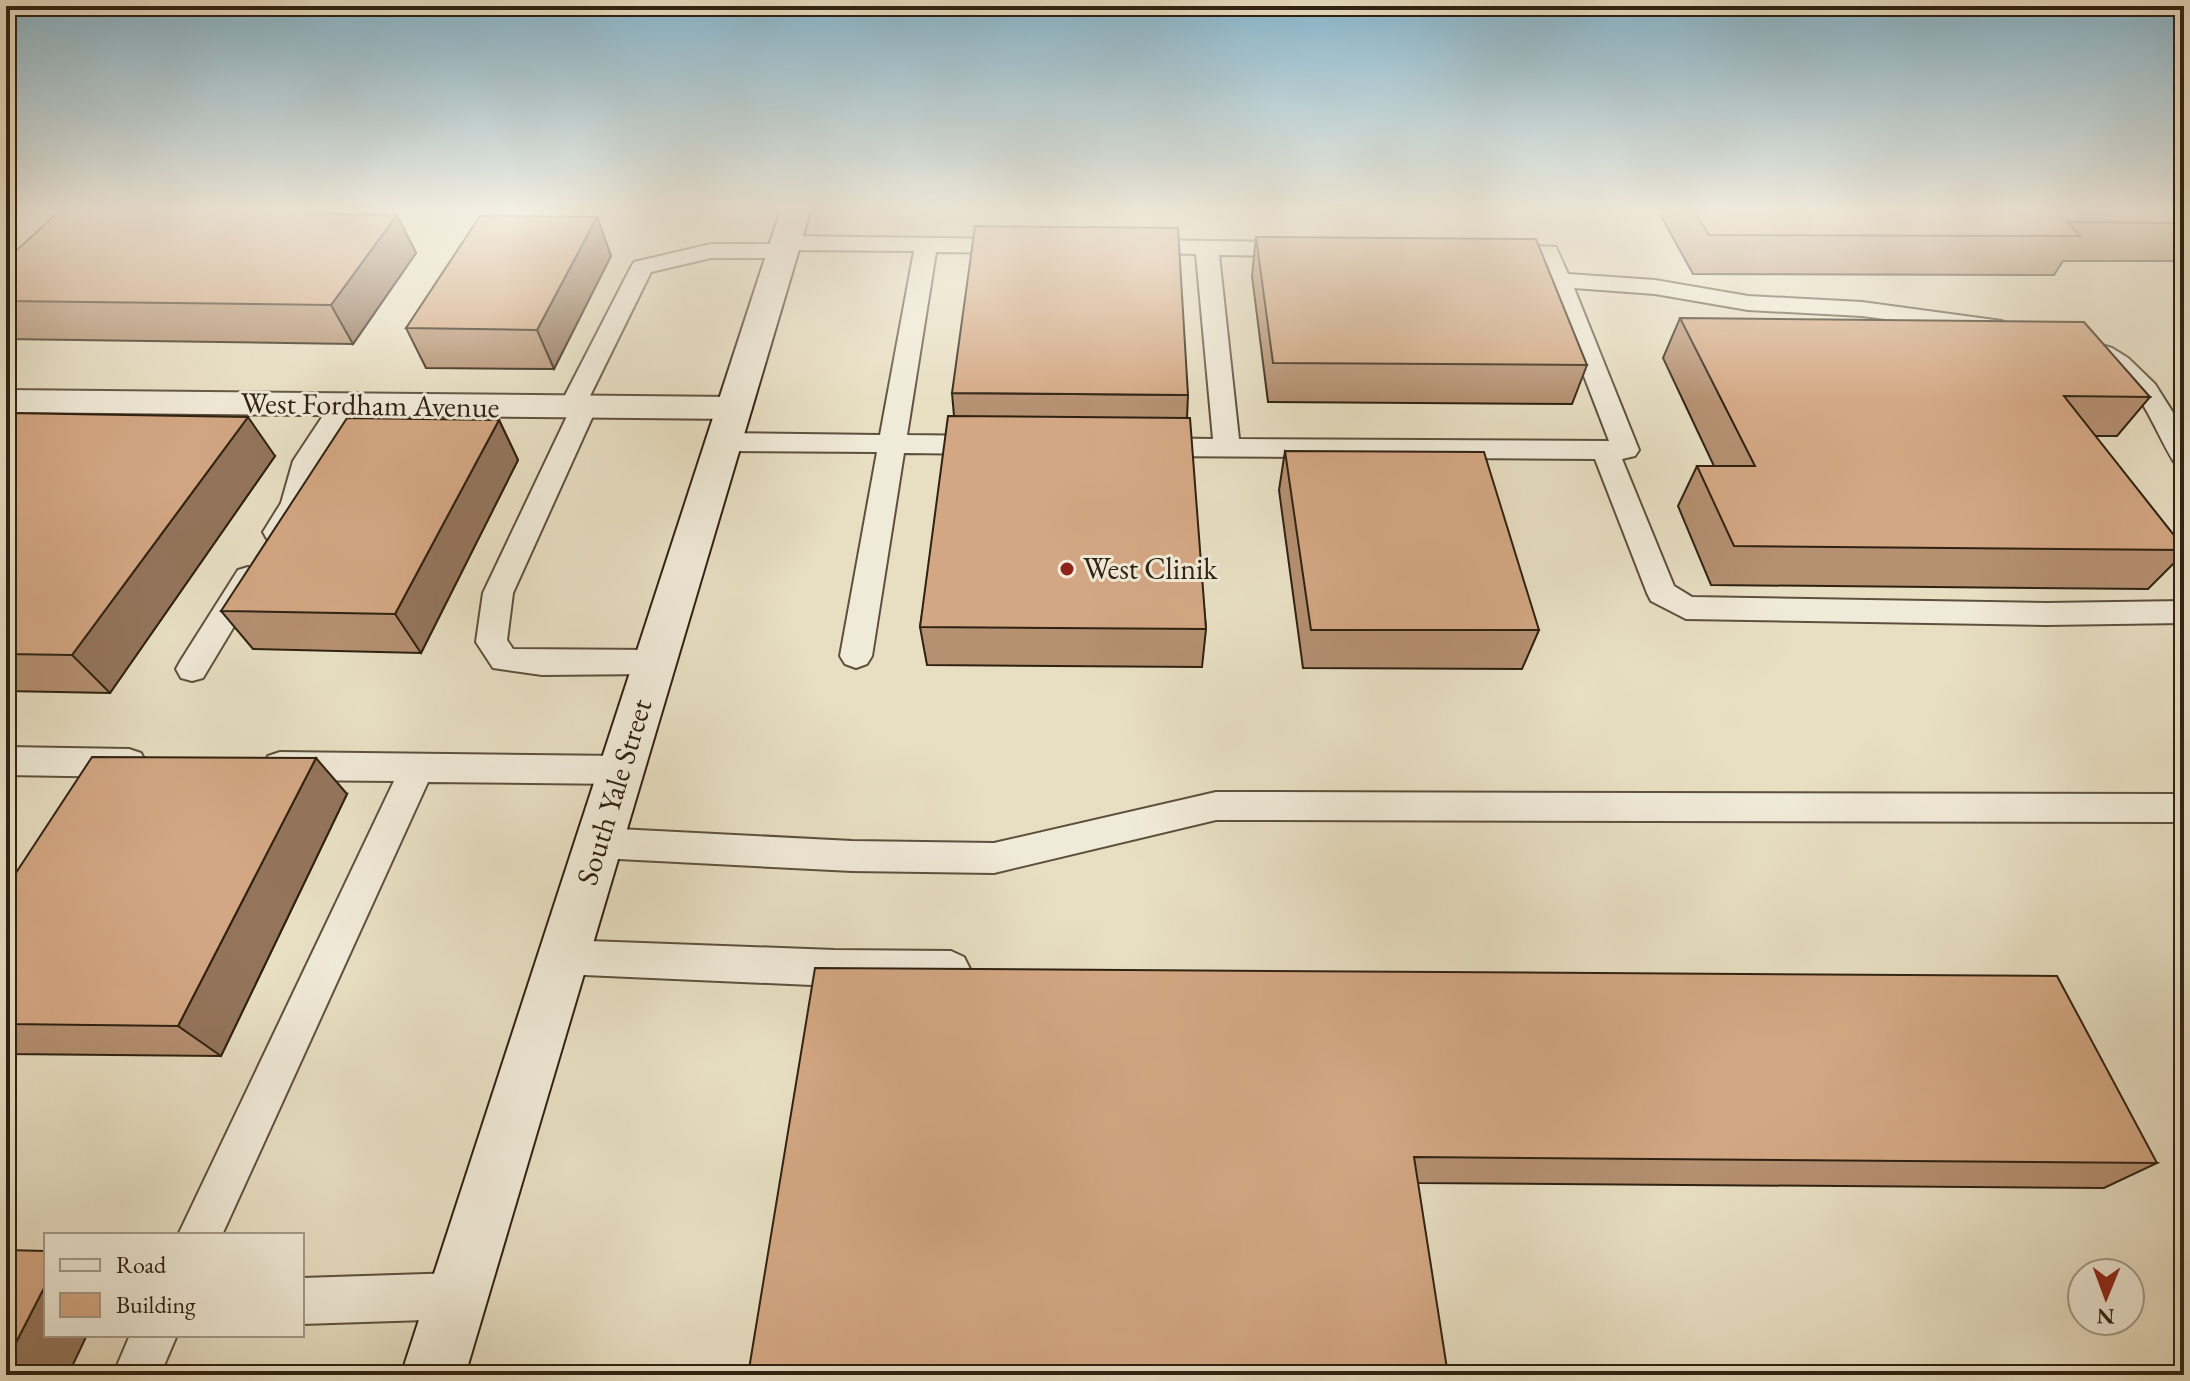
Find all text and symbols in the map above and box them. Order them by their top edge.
street label: West Fordham Avenue [240,383,500,426]
place label: West Clinik [1083,549,1218,588]
marker: West Clinik [1058,560,1076,578]
street label: South Yale Street [567,694,660,890]
legend [44,1233,304,1337]
text: Road [116,1249,167,1280]
north arrow [2066,1257,2146,1337]
text: Building [116,1289,196,1320]
text: N [2096,1302,2115,1331]

